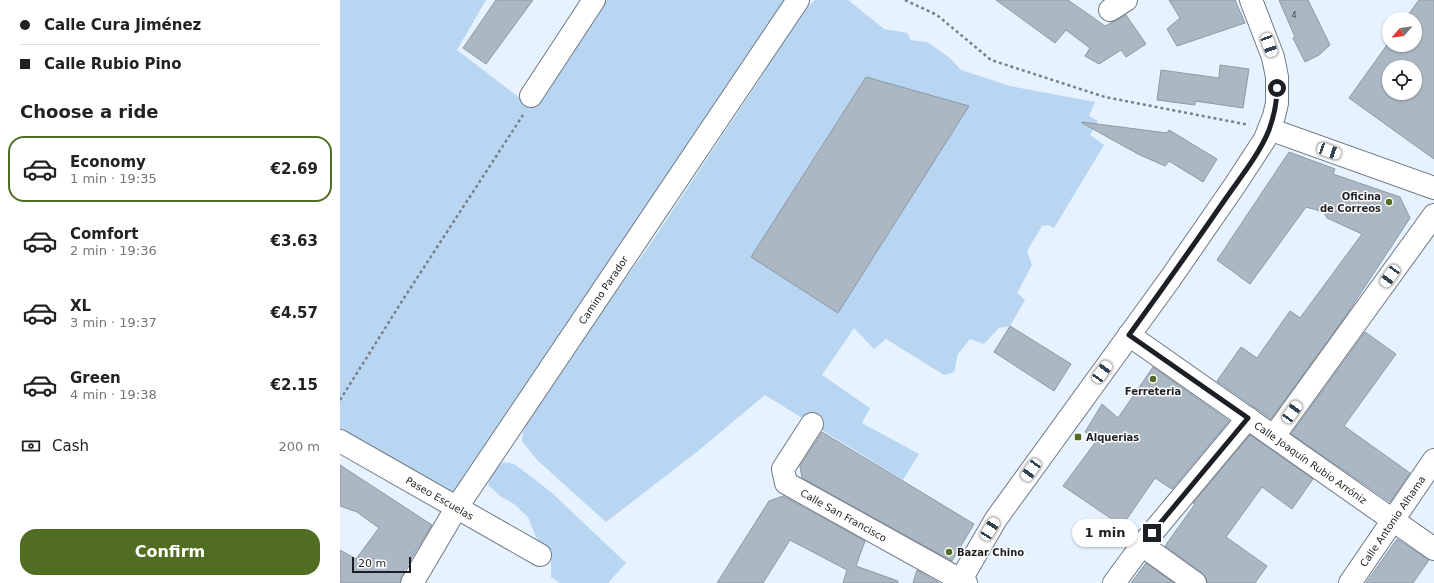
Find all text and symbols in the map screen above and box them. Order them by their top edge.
house number: 4 [1291,11,1297,20]
north arrow [1382,12,1422,52]
map controls [1382,12,1422,100]
text: Calle Cura Jiménez [44,16,201,34]
car [1259,32,1279,58]
text: Calle Rubio Pino [44,55,182,73]
button: locate [1382,60,1422,100]
route start [1268,79,1286,97]
text: Choose a ride [20,101,159,122]
car [1316,141,1342,161]
icon: car [22,151,58,187]
text: Economy [70,153,146,171]
text: €2.69 [271,160,318,178]
text: 1 min · 19:35 [70,171,157,186]
place label: Oficina de Correos [1320,191,1381,214]
marker: Oficina de Correos [1384,197,1394,207]
icon: car [22,223,58,259]
text: Comfort [70,225,138,243]
text: €3.63 [271,232,318,250]
text: 2 min · 19:36 [70,243,157,258]
street label: Camino Parador [577,253,631,326]
car [1378,263,1402,289]
icon: car [22,295,58,331]
text: XL [70,297,91,315]
text: €4.57 [271,304,318,322]
text: 3 min · 19:37 [70,315,157,330]
car [1090,359,1114,385]
icon: car [22,367,58,403]
text: Green [70,369,121,387]
marker: Ferreteria [1148,374,1158,384]
text: €2.15 [271,376,318,394]
place label: Ferreteria [1125,386,1181,397]
text: 4 min · 19:38 [70,387,157,402]
car [1280,399,1304,425]
street label: Calle Joaquín Rubio Arróniz [1252,420,1369,506]
marker: Alquerias [1073,432,1083,442]
place label: Alquerias [1086,432,1139,443]
icon: cash [20,435,42,457]
text: Cash [52,437,89,455]
text: 200 m [278,439,320,454]
car [1019,457,1043,483]
street label: Calle Antonio Alhama [1358,474,1428,569]
street label: Paseo Escuelas [404,475,475,522]
street label: Calle San Francisco [799,487,889,544]
car [979,516,1001,542]
callout: 1 min [1072,519,1138,547]
route end [1143,524,1161,542]
text: 1 min [1085,525,1125,540]
button: Confirm [20,529,320,575]
marker: Bazar Chino [944,547,954,557]
place label: Bazar Chino [957,547,1024,558]
scale bar [352,555,411,574]
text: 20 m [358,557,386,570]

